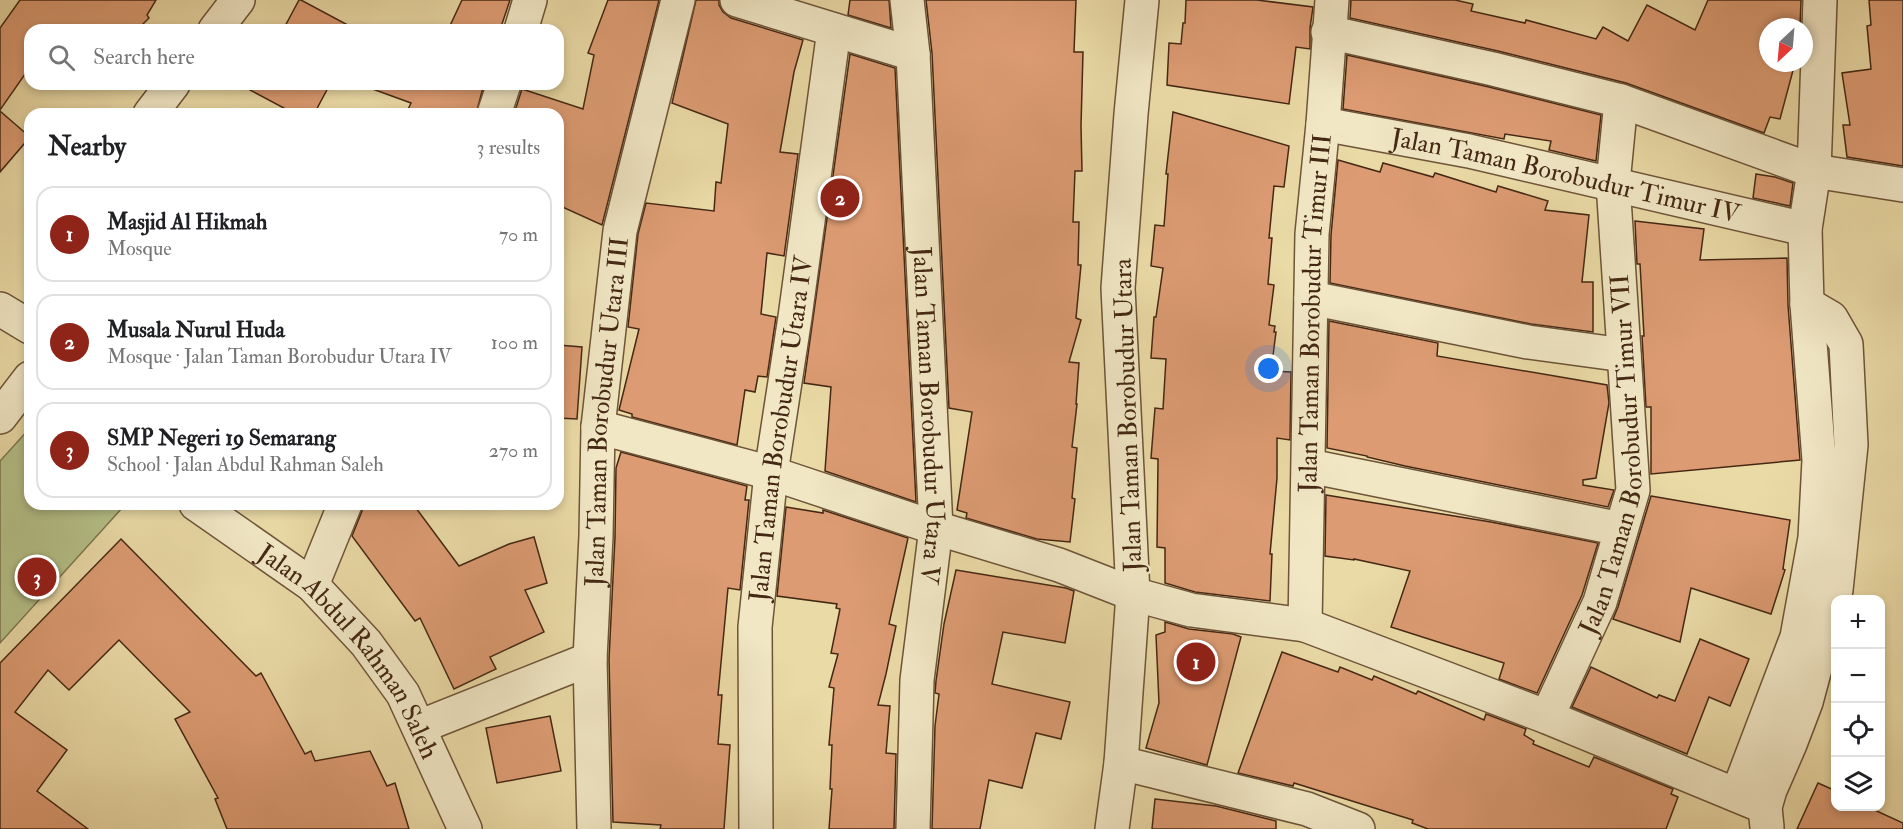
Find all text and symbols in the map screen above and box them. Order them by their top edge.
north arrow [1759,18,1813,72]
search box [24,24,564,90]
icon: search [45,41,78,74]
text: Search here [93,43,195,71]
street label: Jalan Taman Borobudur Timur IV [1388,122,1745,231]
text: Nearby [48,131,126,163]
street label: Jalan Taman Borobudur Timur III [1292,133,1339,494]
text: 3 results [477,135,540,160]
pin: 2 [820,176,860,220]
text: Masjid Al Hikmah [107,208,267,236]
text: 1 [66,222,73,247]
text: 70 m [499,222,538,247]
street label: Jalan Taman Borobudur Utara III [579,235,636,588]
text: Mosque [107,236,172,261]
street label: Jalan Taman Borobudur Utara V [905,245,951,587]
street label: Jalan Taman Borobudur Utara IV [743,252,820,604]
street label: Jalan Taman Borobudur Utara [1107,257,1149,573]
street label: Jalan Taman Borobudur Timur VII [1572,273,1650,641]
text: Musala Nurul Huda [107,316,285,344]
text: 2 [64,330,75,355]
text: 100 m [491,330,538,355]
text: Mosque · Jalan Taman Borobudur Utara IV [107,344,452,369]
your location [1254,354,1283,383]
text: SMP Negeri 19 Semarang [107,424,336,452]
text: 3 [66,438,73,463]
text: 270 m [489,438,538,463]
text: School · Jalan Abdul Rahman Saleh [107,452,384,477]
street label: Jalan Abdul Rahman Saleh [250,536,446,764]
pin: 3 [18,554,57,600]
map controls [1831,595,1885,811]
button: + [1831,595,1885,649]
pin: 1 [1176,640,1216,684]
button: − [1831,649,1885,703]
button: locate [1831,703,1885,757]
button: layers [1831,757,1885,811]

